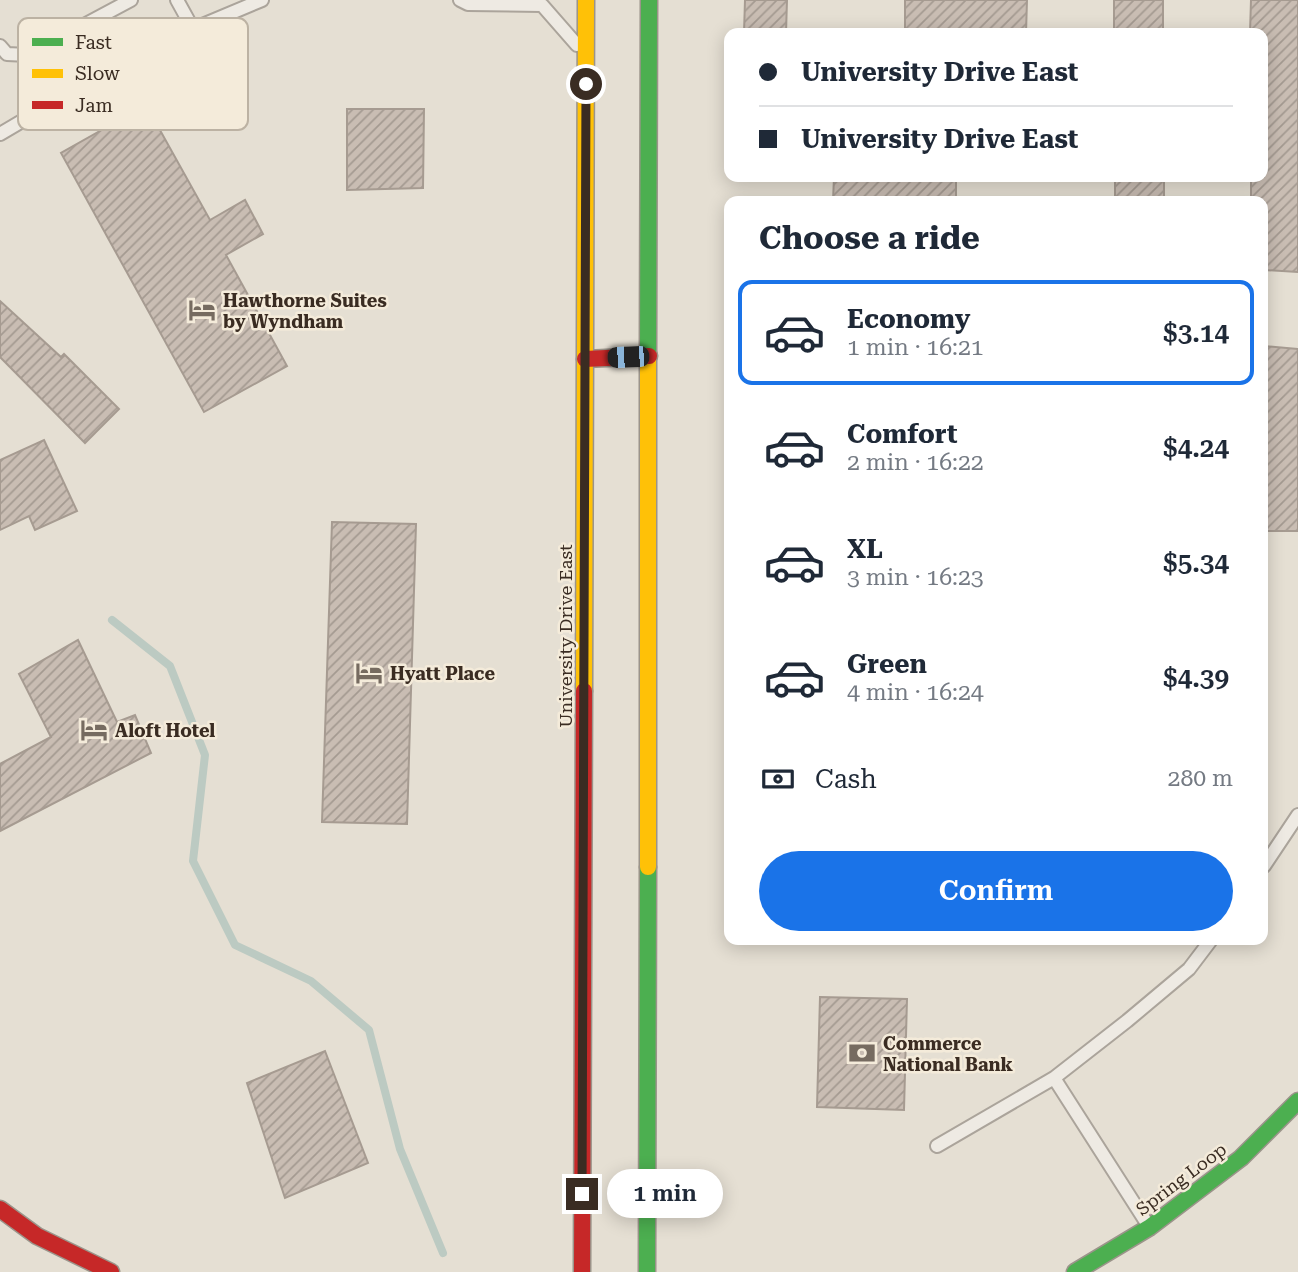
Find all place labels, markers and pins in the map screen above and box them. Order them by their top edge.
place label: Hawthorne Suites by Wyndham [223,290,387,332]
hotel icon: Hawthorne Suites by Wyndham [187,295,217,325]
hotel icon: Hyatt Place [354,658,384,688]
place label: Hyatt Place [390,663,495,684]
hotel icon: Aloft Hotel [79,715,109,745]
place label: Aloft Hotel [115,720,215,741]
place label: Commerce National Bank [883,1033,1014,1075]
bank icon: Commerce National Bank [847,1038,877,1068]

